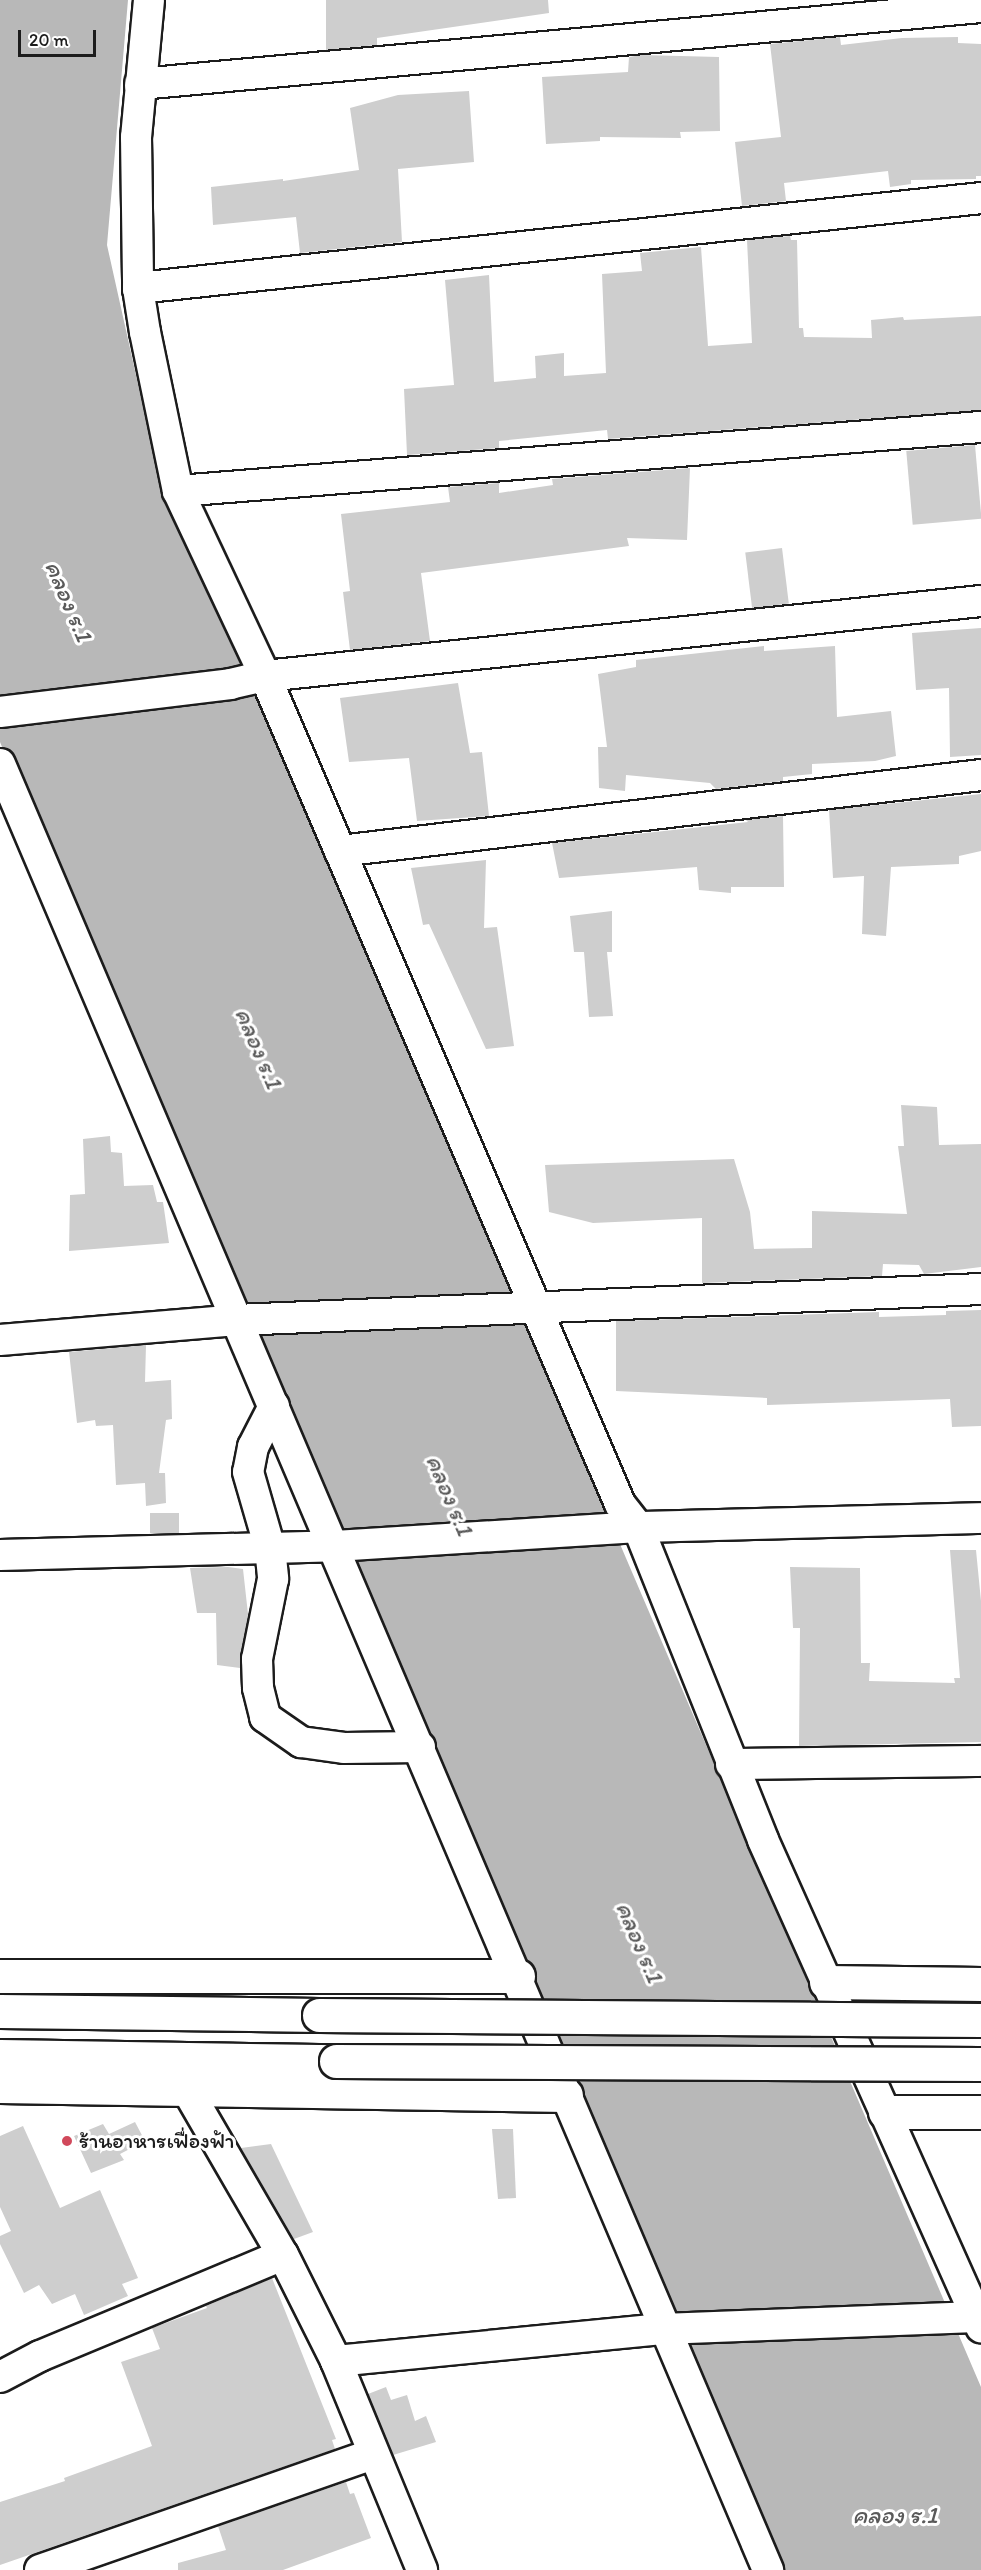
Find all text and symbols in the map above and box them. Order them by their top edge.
scale bar [21,18,99,56]
text: 20 m [29,29,69,51]
water label: คลอง ร.1 [39,556,99,646]
water label: คลอง ร.1 [229,1003,289,1093]
water label: คลอง ร.1 [420,1450,480,1540]
water label: คลอง ร.1 [610,1897,670,1987]
place label: ร้านอาหารเฟื่องฟ้า [79,2128,234,2154]
marker: ร้านอาหารเฟื่องฟ้า [60,2134,74,2148]
water label: คลอง ร.1 [853,2501,937,2529]

